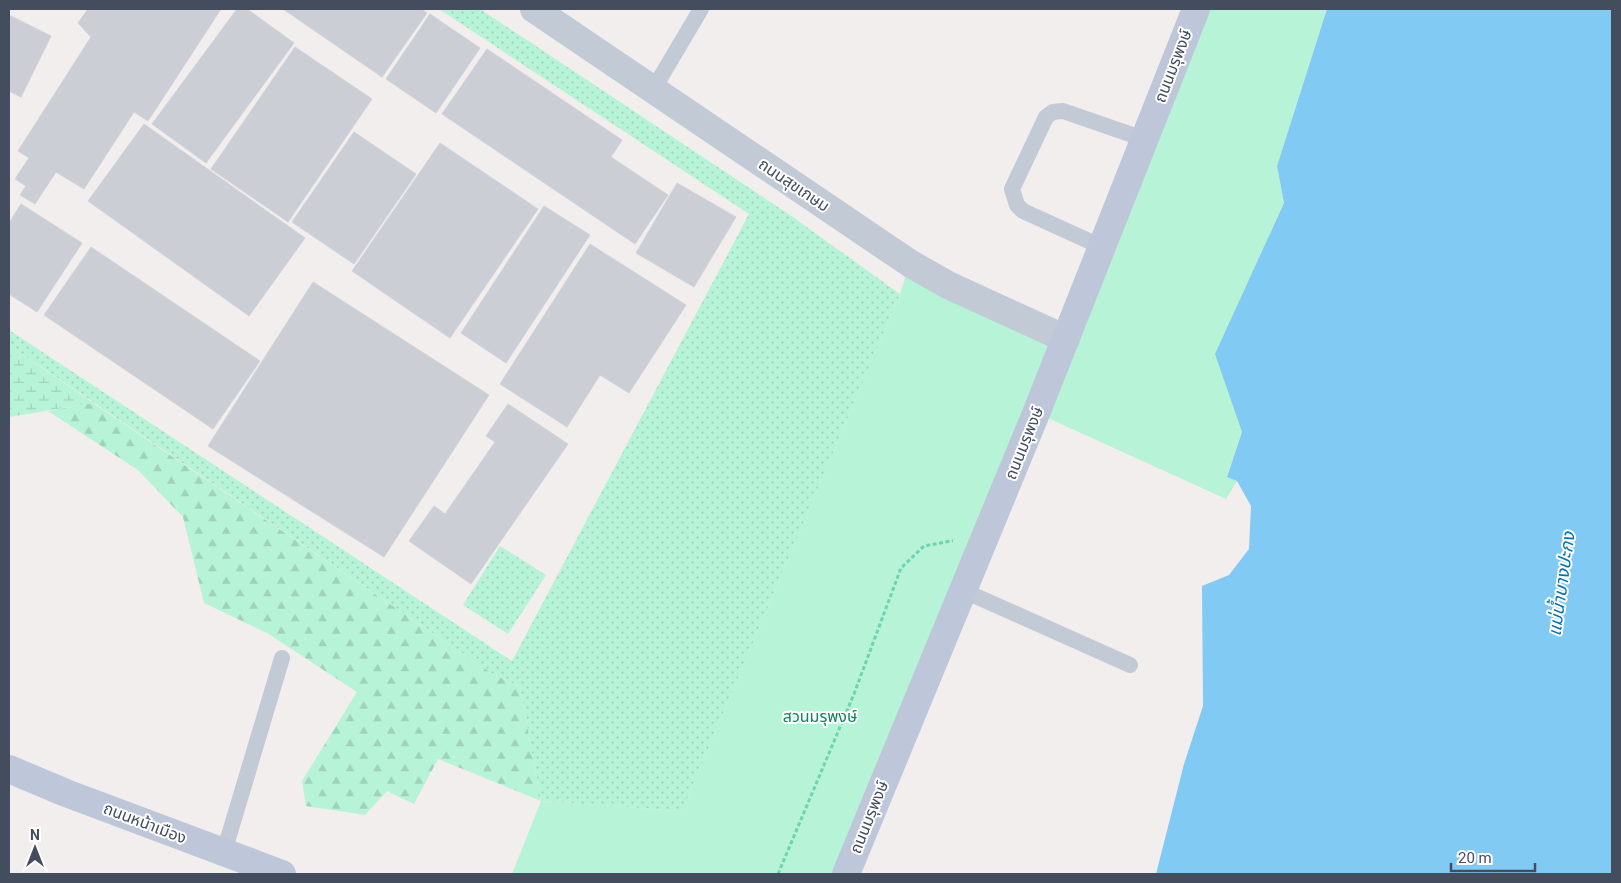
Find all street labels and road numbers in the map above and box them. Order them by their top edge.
street label: ถนนมรุพงษ์ [1150,27,1196,105]
street label: ถนนสุขเกษม [755,154,833,216]
street label: ถนนมรุพงษ์ [1001,404,1047,482]
street label: ถนนมรุพงษ์ [846,778,892,856]
street label: ถนนหน้าเมือง [101,798,189,848]

